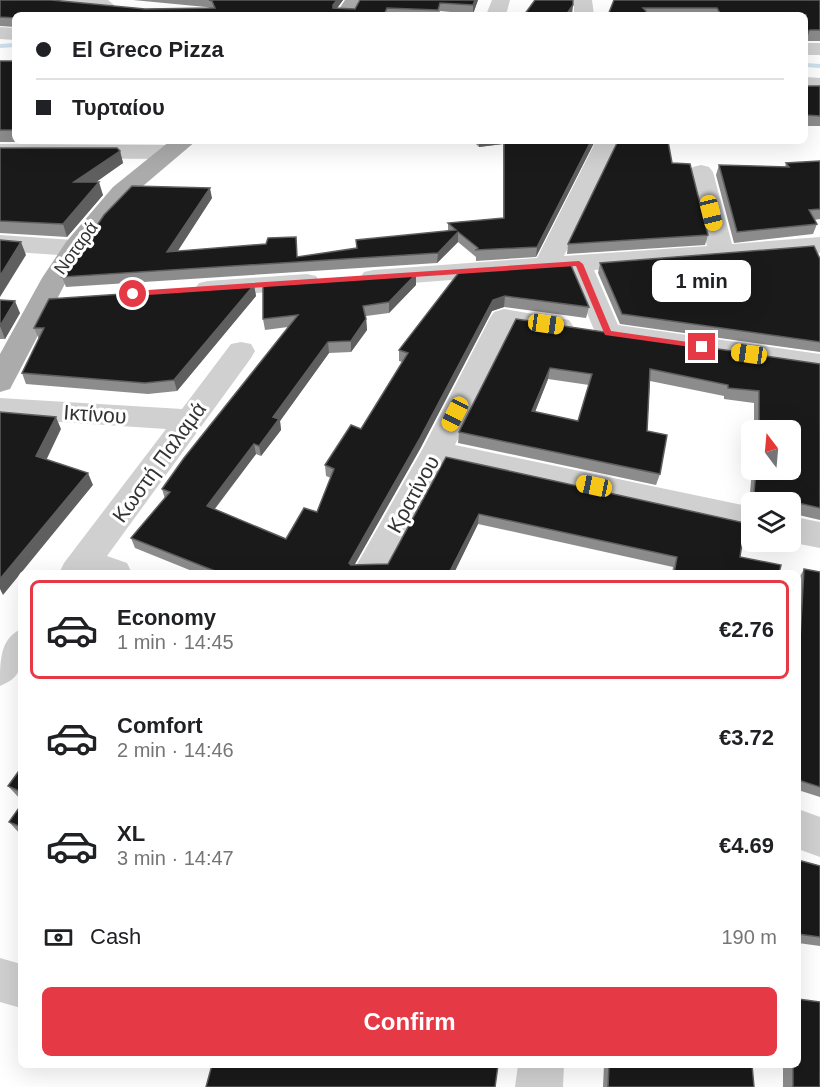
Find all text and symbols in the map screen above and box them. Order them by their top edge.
text: El Greco Pizza [72,37,224,62]
text: Τυρταίου [72,95,165,120]
car [698,193,724,233]
street label: Νοταρά [50,218,102,278]
callout: 1 min [652,260,752,302]
text: 1 min [675,270,728,292]
route start [119,280,146,307]
car [527,313,565,335]
route end [688,333,715,360]
car [730,343,768,365]
car [439,394,471,434]
street label: Κωστή Παλαμά [108,397,210,527]
street label: Ικτίνου [63,400,127,428]
north arrow [741,420,801,480]
map controls [741,420,801,552]
street label: Κρατίνου [382,451,444,537]
car [575,473,613,499]
button: layers [741,492,801,552]
icon: car [45,603,99,657]
text: Economy [117,605,216,630]
text: €2.76 [719,617,774,642]
text: 1 min · 14:45 [117,631,234,653]
icon: car [45,711,99,765]
text: Comfort [117,713,203,738]
text: €3.72 [719,725,774,750]
text: 2 min · 14:46 [117,739,234,761]
icon: car [45,819,99,873]
text: XL [117,821,145,846]
text: €4.69 [719,833,774,858]
text: 3 min · 14:47 [117,847,234,869]
icon: cash [42,921,75,954]
text: Cash [90,924,141,949]
text: 190 m [721,926,777,948]
button: Confirm [42,987,777,1056]

